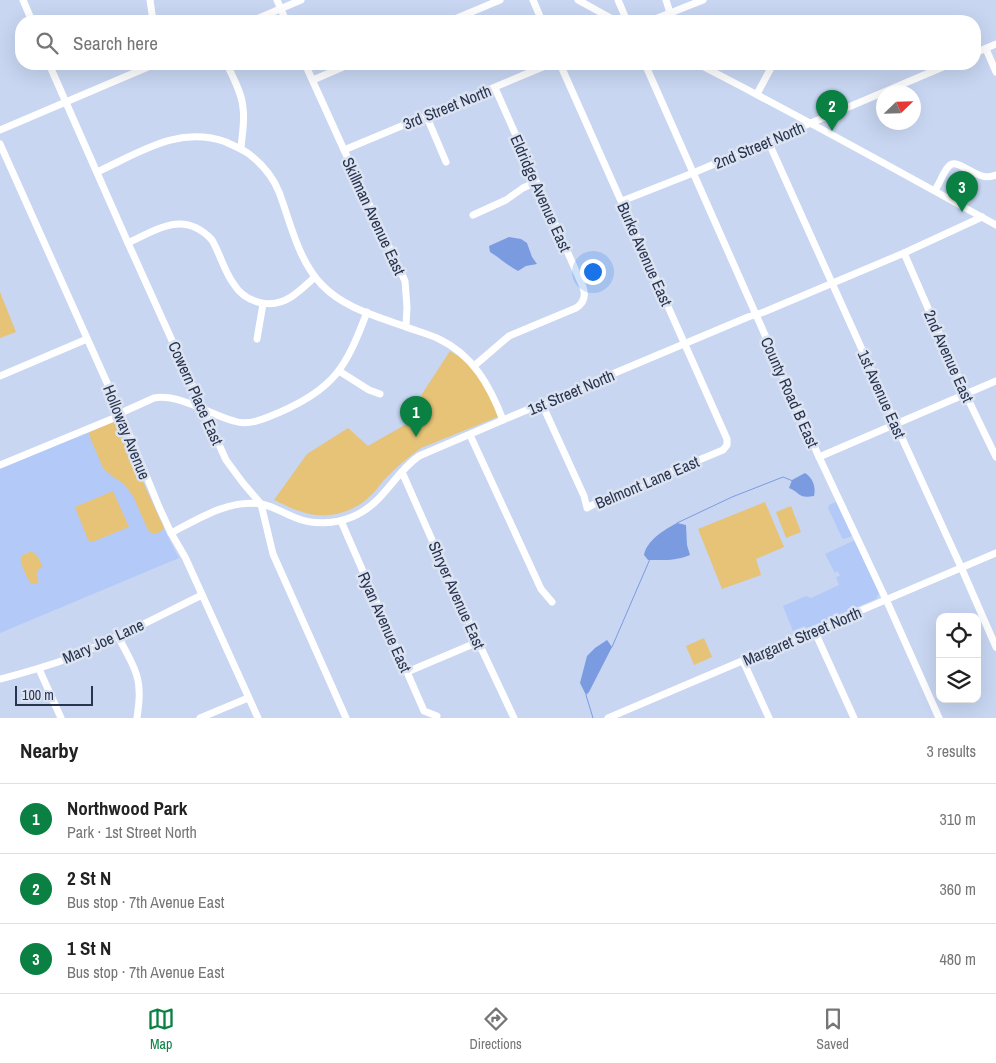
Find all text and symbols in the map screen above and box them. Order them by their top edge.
search box [15,15,981,70]
icon: search [33,29,61,57]
text: Search here [73,30,158,56]
street label: 3rd Street North [400,79,494,135]
north arrow [876,85,921,130]
pin: 2 [816,90,848,131]
street label: 2nd Street North [710,116,808,174]
street label: Eldridge Avenue East [505,131,577,255]
street label: Skillman Avenue East [337,154,411,279]
pin: 3 [946,171,978,212]
street label: Burke Avenue East [612,199,678,310]
your location [580,259,606,285]
street label: 2nd Avenue East [919,306,979,406]
street label: County Road B East [756,333,824,451]
street label: Cowern Place East [163,338,229,449]
street label: 1st Avenue East [853,346,911,442]
street label: 1st Street North [524,364,618,420]
street label: Holloway Avenue [98,381,156,483]
pin: 1 [400,396,432,437]
street label: Belmont Lane East [592,450,703,514]
street label: Shryer Avenue East [423,538,491,653]
street label: Ryan Avenue East [353,568,417,676]
street label: Margaret Street North [739,601,865,671]
street label: Mary Joe Lane [59,613,147,669]
map controls [936,613,981,703]
button: locate [936,613,981,658]
button: layers [936,658,981,703]
scale bar [15,683,92,706]
text: 100 m [22,686,54,704]
text: Nearby [20,736,78,765]
text: 3 results [926,740,976,762]
text: Northwood Park [67,795,187,821]
text: 1 [32,808,40,830]
text: 310 m [940,808,976,830]
text: Park · 1st Street North [67,821,197,843]
text: 2 St N [67,865,111,891]
text: 2 [32,878,40,900]
text: 360 m [940,878,976,900]
text: Bus stop · 7th Avenue East [67,891,224,913]
text: 1 St N [67,935,111,961]
text: 3 [32,948,40,970]
text: 480 m [940,948,976,970]
text: Bus stop · 7th Avenue East [67,961,224,983]
tab: Map [147,1005,175,1053]
tab: Directions [470,1005,522,1053]
tab: Saved [816,1005,849,1053]

